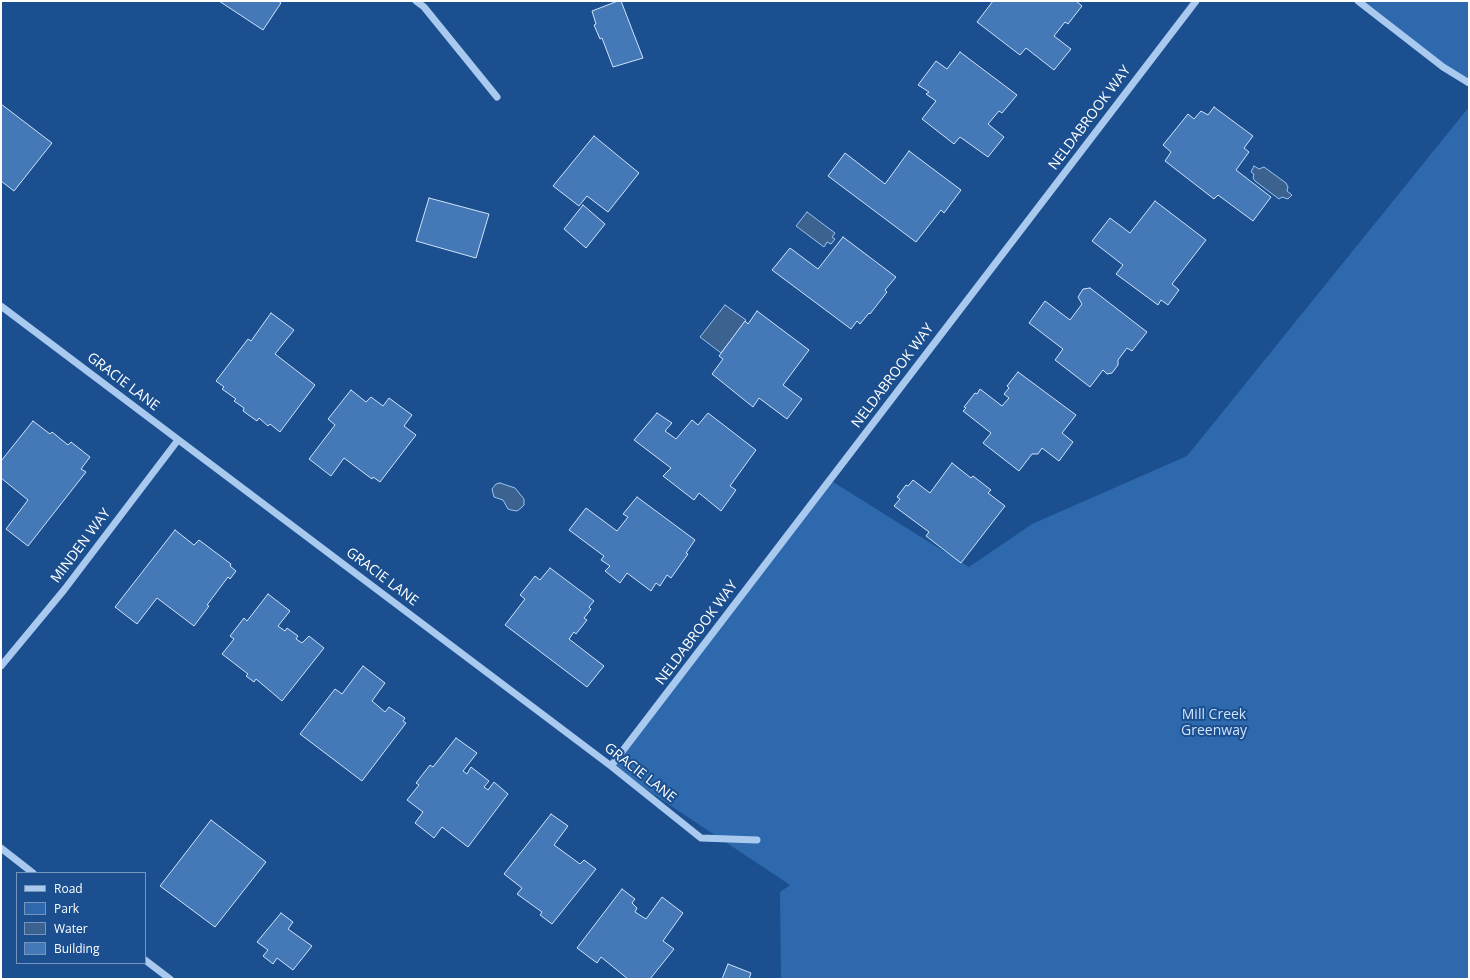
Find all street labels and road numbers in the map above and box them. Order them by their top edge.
street label: NELDABROOK WAY [1045,63,1135,173]
street label: NELDABROOK WAY [848,321,938,431]
street label: GRACIE LANE [83,349,163,415]
street label: MINDEN WAY [48,505,114,587]
street label: GRACIE LANE [342,544,422,610]
street label: NELDABROOK WAY [652,578,742,688]
street label: GRACIE LANE [601,740,679,806]

